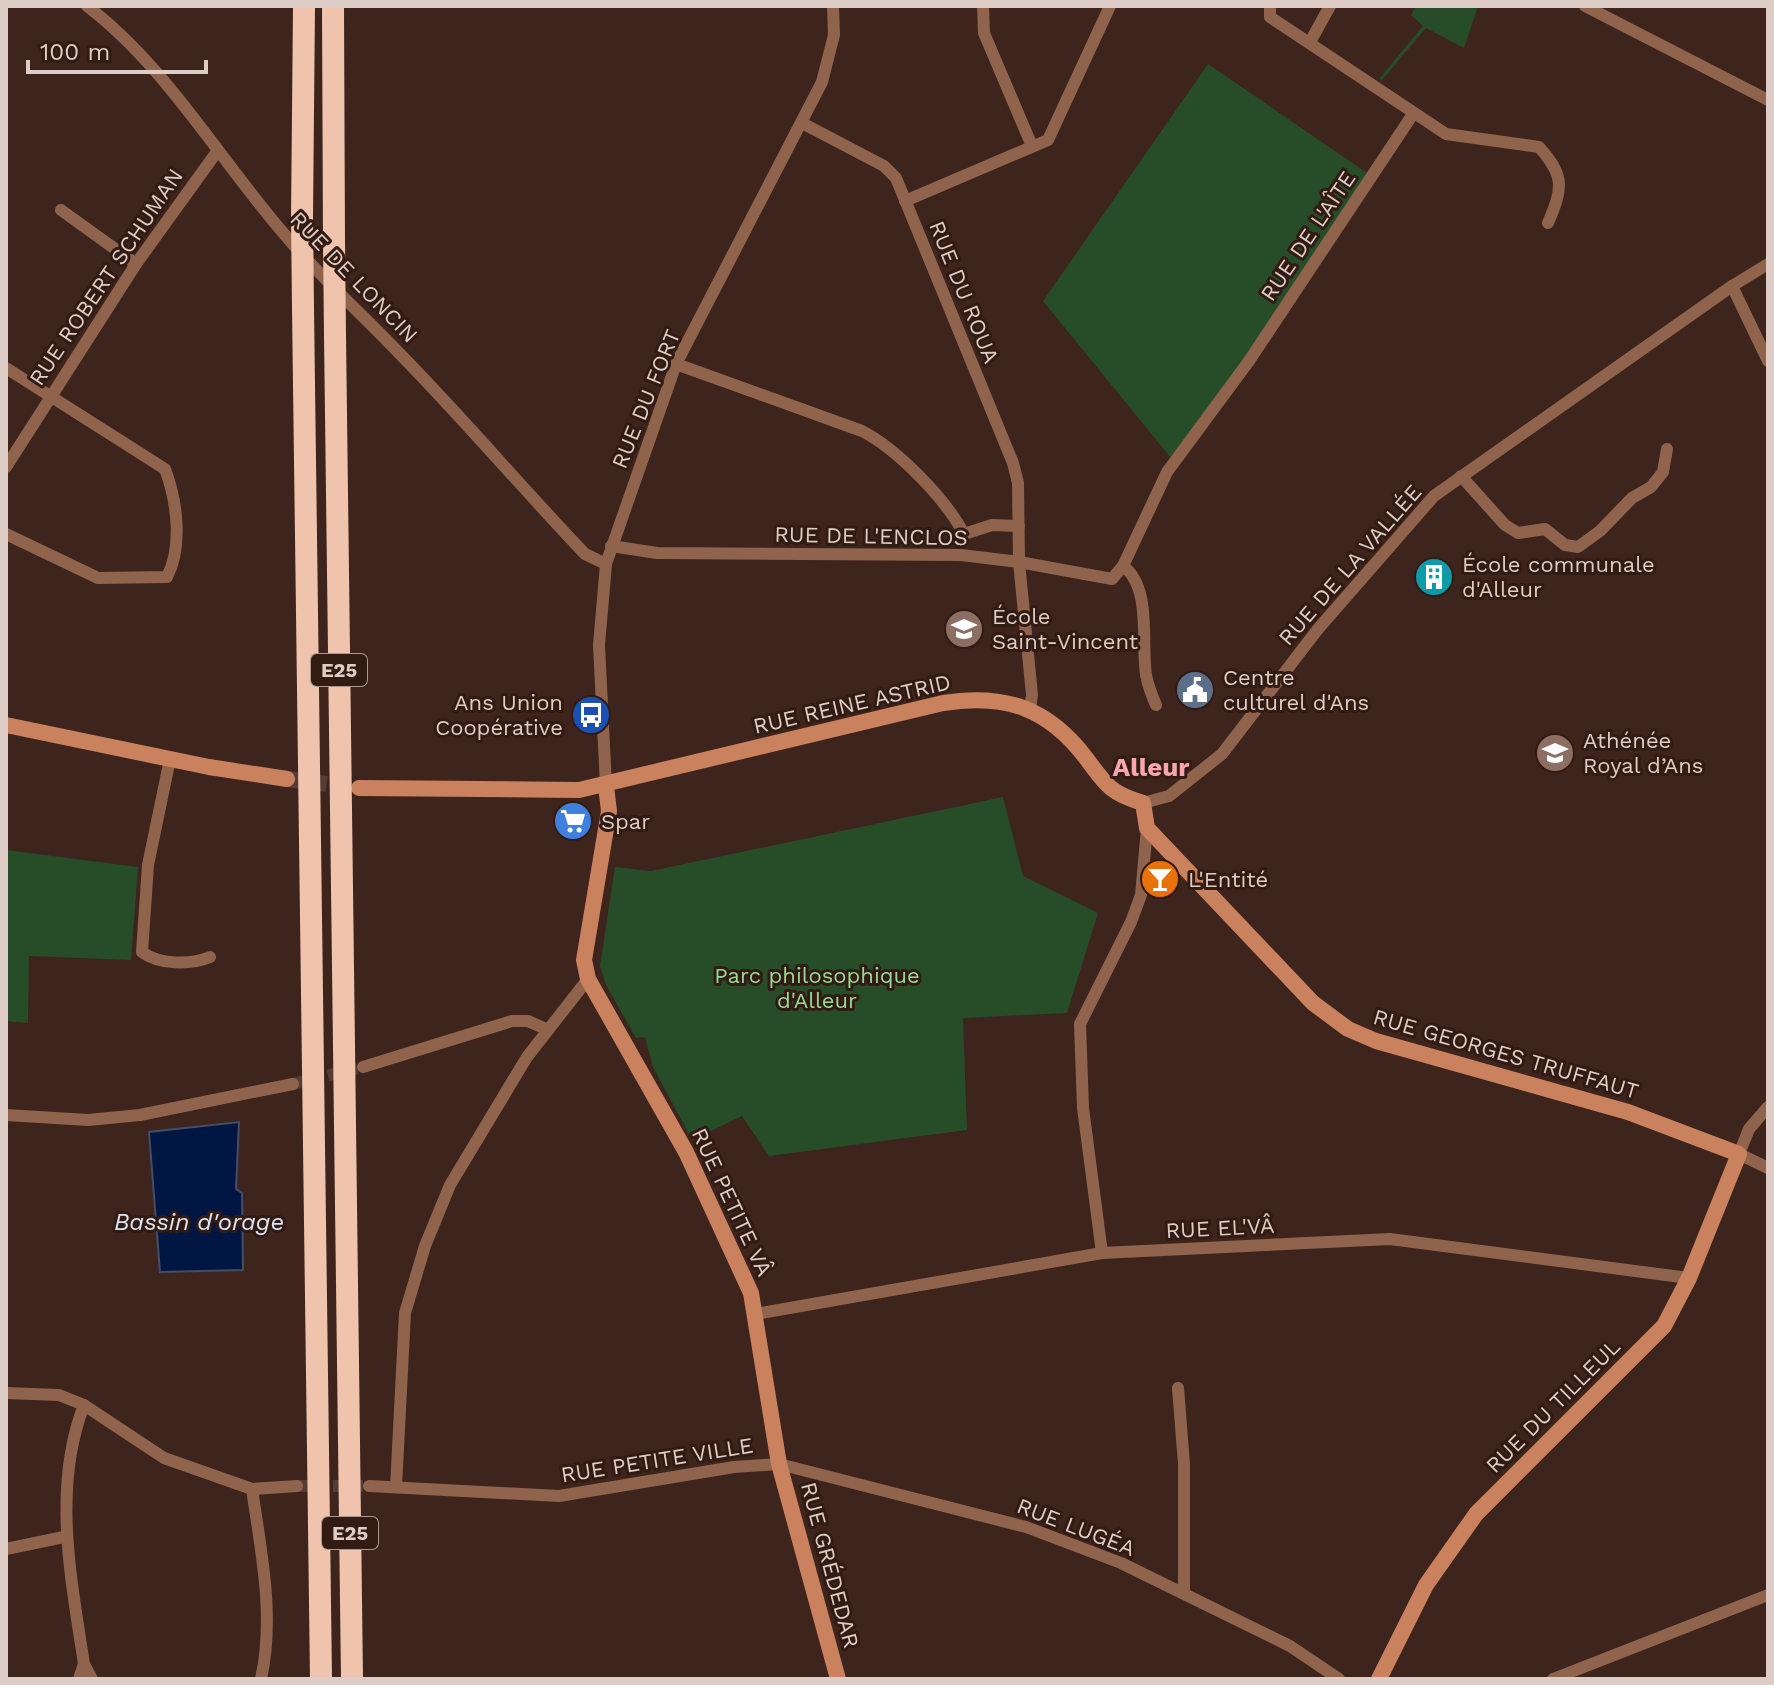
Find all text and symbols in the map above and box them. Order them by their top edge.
scale bar [28,24,206,74]
text: 100 m [40,38,110,66]
street label: RUE ROBERT SCHUMAN [24,164,188,390]
street label: RUE DE L'AÎTE [1255,166,1361,306]
street label: RUE DE LONCIN [285,206,423,348]
street label: RUE DU ROUA [924,217,1004,367]
street label: RUE DU FORT [607,326,685,472]
street label: RUE DE LA VALLÉE [1273,480,1427,650]
street label: RUE DE L'ENCLOS [774,522,968,550]
place label: École communale d'Alleur [1462,552,1655,602]
building icon: École communale d'Alleur [1413,556,1455,598]
place label: École Saint-Vincent [992,604,1138,654]
school or university icon: École Saint-Vincent [943,608,985,650]
road number: E25 [311,654,367,686]
place label: Centre culturel d'Ans [1223,665,1369,715]
street label: RUE REINE ASTRID [751,669,953,739]
public building icon: Centre culturel d'Ans [1174,669,1216,711]
place label: Ans Union Coopérative [435,690,563,740]
bus stop icon: Ans Union Coopérative [570,694,612,736]
place label: Athénée Royal d’Ans [1583,728,1703,778]
school or university icon: Athénée Royal d’Ans [1534,732,1576,774]
district label: Alleur [1113,752,1190,782]
supermarket icon: Spar [552,800,594,842]
place label: Spar [601,809,650,834]
bar icon: L'Entité [1139,858,1181,900]
place label: L'Entité [1188,867,1268,892]
park label: Parc philosophique d'Alleur [714,963,920,1013]
street label: RUE GEORGES TRUFFAUT [1370,1004,1642,1104]
street label: RUE PETITE VÂ [687,1124,777,1280]
water label: Bassin d'orage [114,1208,284,1236]
street label: RUE EL'VÂ [1165,1213,1275,1243]
street label: RUE DU TILLEUL [1481,1334,1625,1478]
street label: RUE PETITE VILLE [559,1432,755,1488]
street label: RUE GRÉDEDAR [796,1479,864,1651]
street label: RUE LUGÉA [1013,1493,1139,1561]
road number: E25 [322,1517,378,1549]

